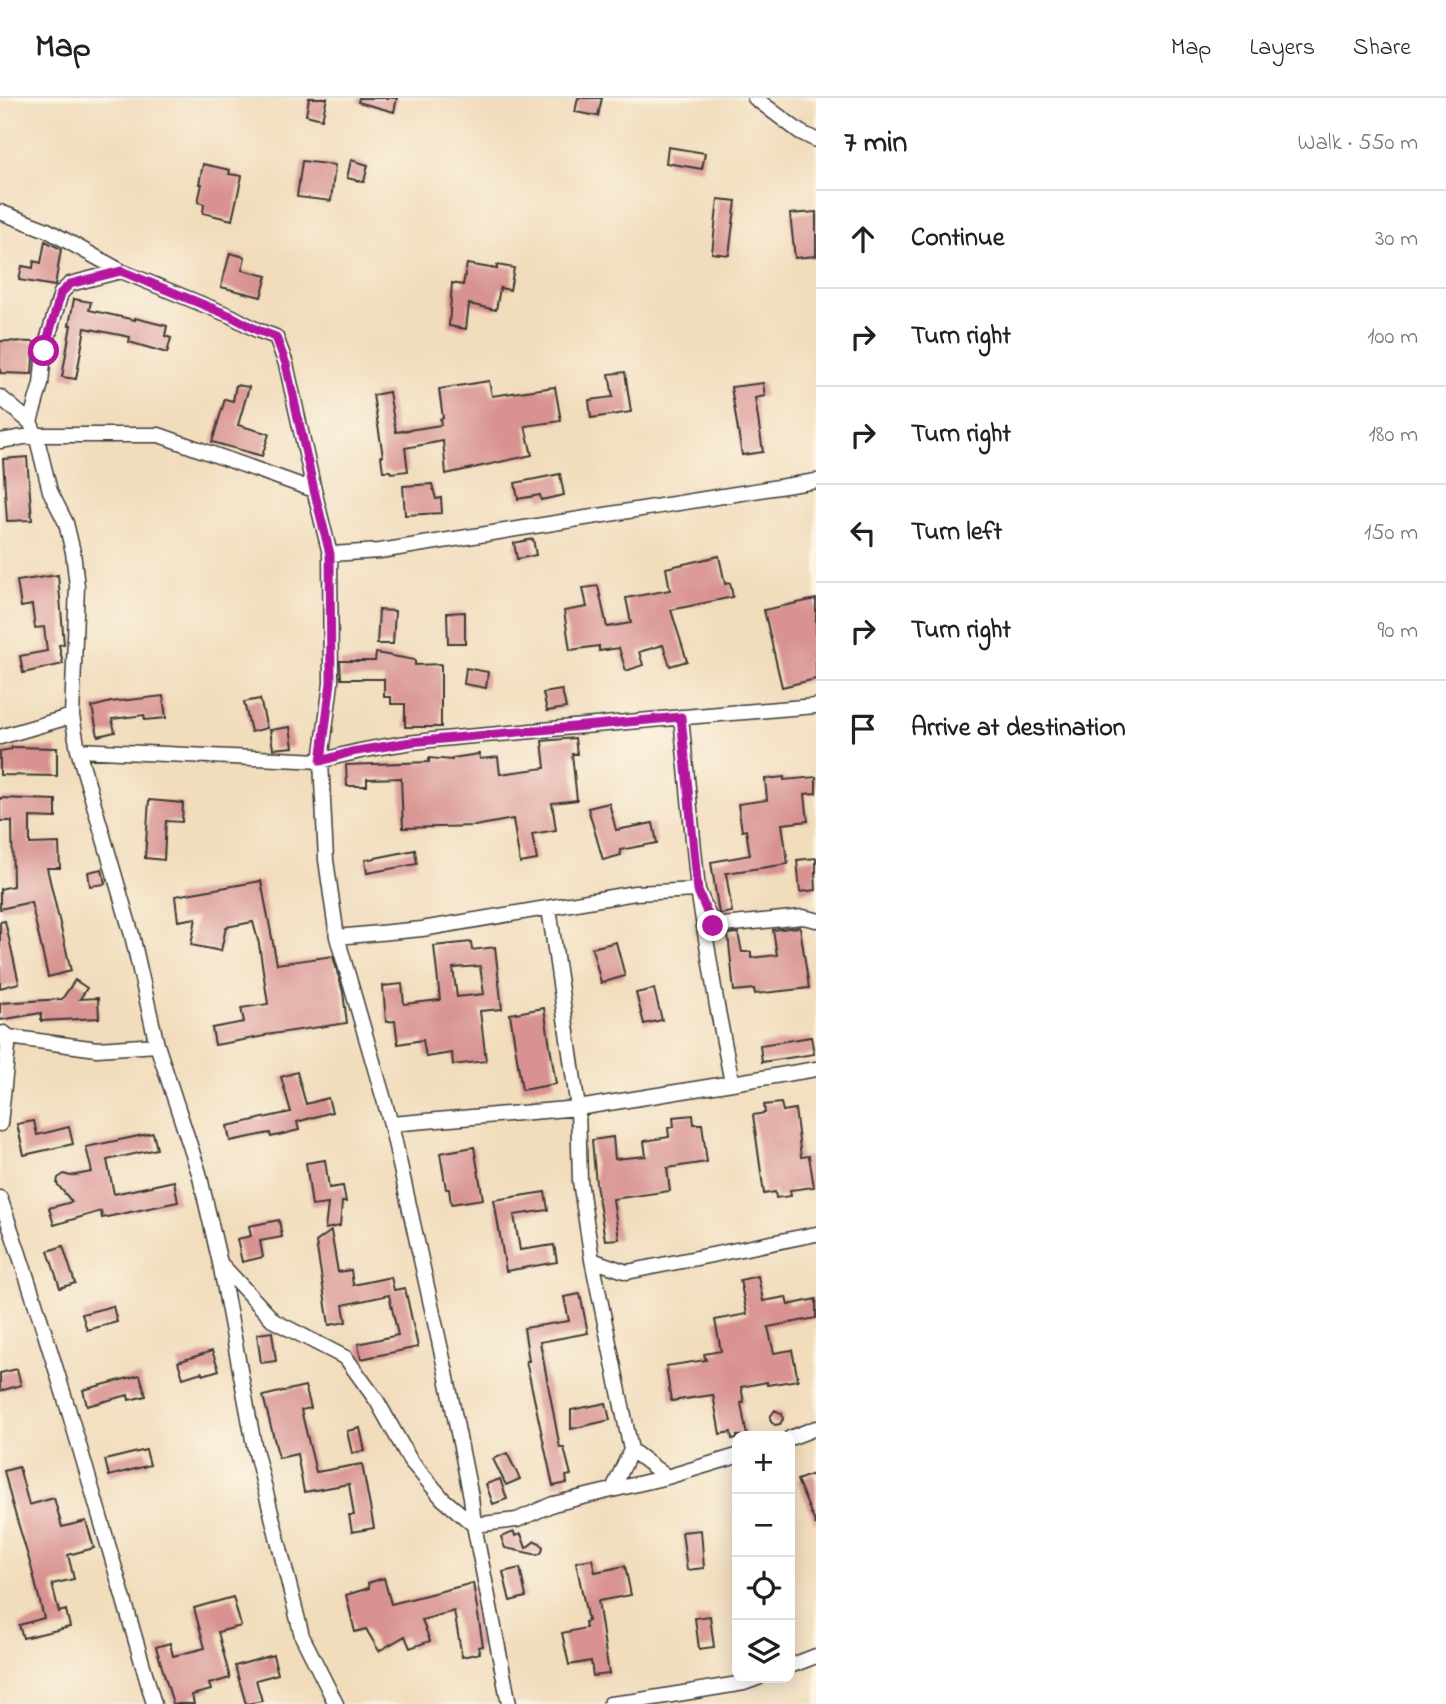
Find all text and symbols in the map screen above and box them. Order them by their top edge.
text: Map [35,24,91,72]
text: Map [1171,31,1211,66]
text: Layers [1249,31,1315,66]
text: Share [1353,31,1411,66]
text: 7 min [844,122,907,166]
text: Walk · 550 m [1298,127,1418,160]
icon: ahead [844,220,882,258]
text: Continue [911,220,1004,258]
text: 30 m [1375,223,1418,256]
icon: right [844,318,882,356]
text: Turn right [911,318,1011,356]
text: 100 m [1367,321,1418,354]
route start [28,335,59,366]
icon: right [844,416,882,454]
text: Turn right [911,416,1011,454]
text: 180 m [1369,419,1418,452]
icon: left [844,514,882,552]
text: Turn left [911,514,1002,552]
text: 150 m [1364,517,1418,550]
icon: right [844,612,882,650]
text: Turn right [911,612,1011,650]
text: 90 m [1378,615,1418,648]
icon: arrive [844,710,882,748]
text: Arrive at destination [911,710,1126,748]
route end [697,910,728,941]
map controls [732,1431,795,1683]
button: + [732,1431,795,1494]
button: − [732,1494,795,1557]
button: locate [732,1557,795,1620]
button: layers [732,1620,795,1683]

